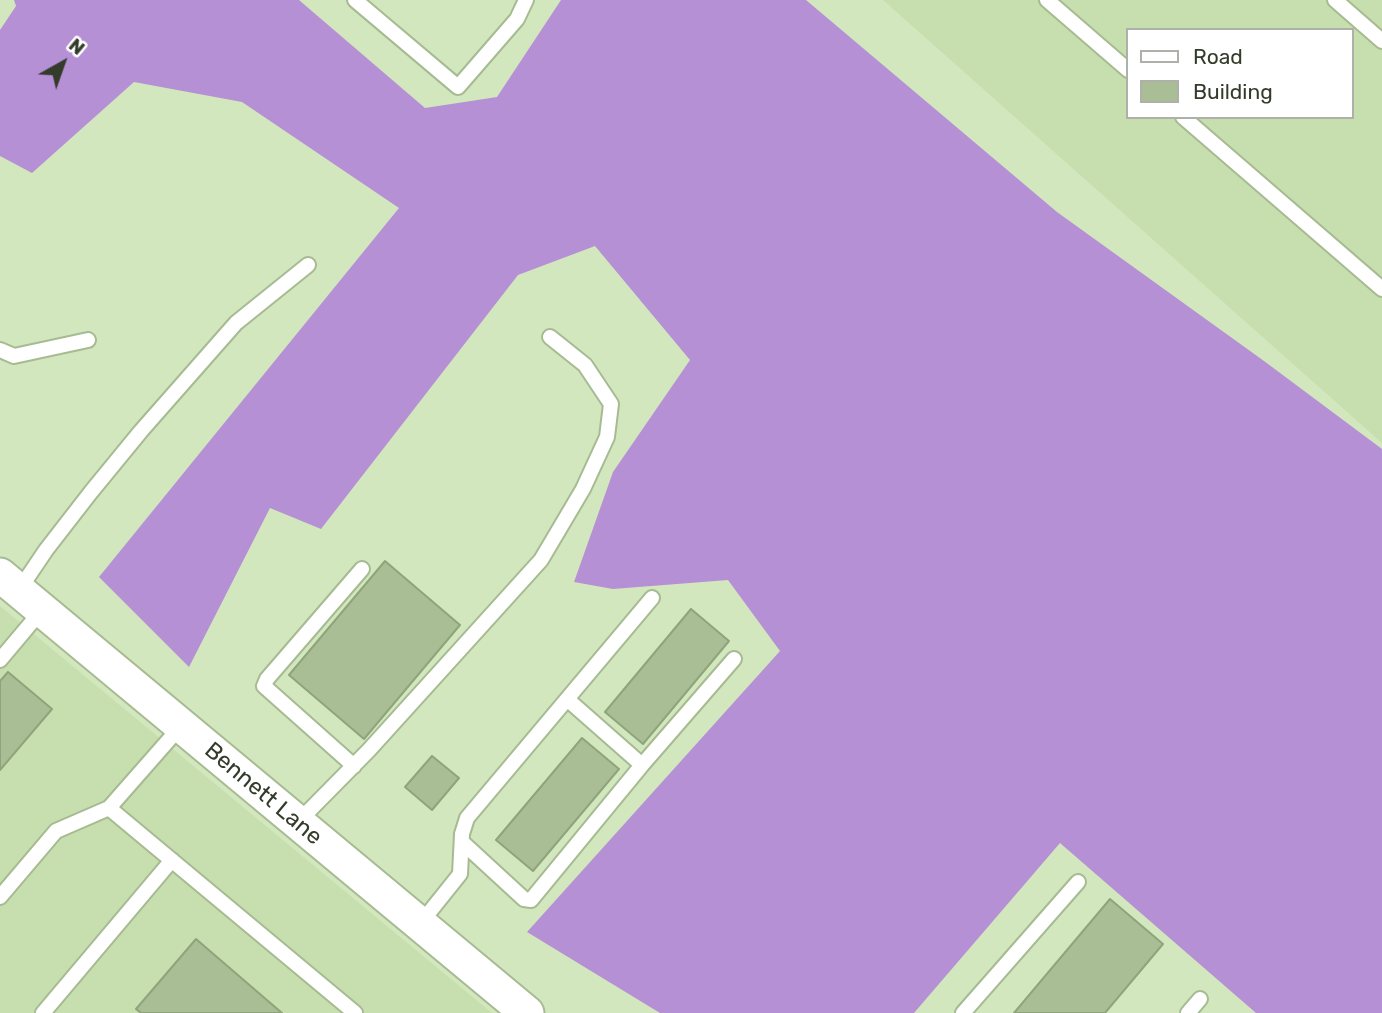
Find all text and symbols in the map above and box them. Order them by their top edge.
north arrow [28,28,98,98]
legend [1126,28,1354,119]
text: N [64,33,89,60]
text: Road [1193,44,1243,69]
text: Building [1193,79,1273,104]
street label: Bennett Lane [199,737,327,851]

